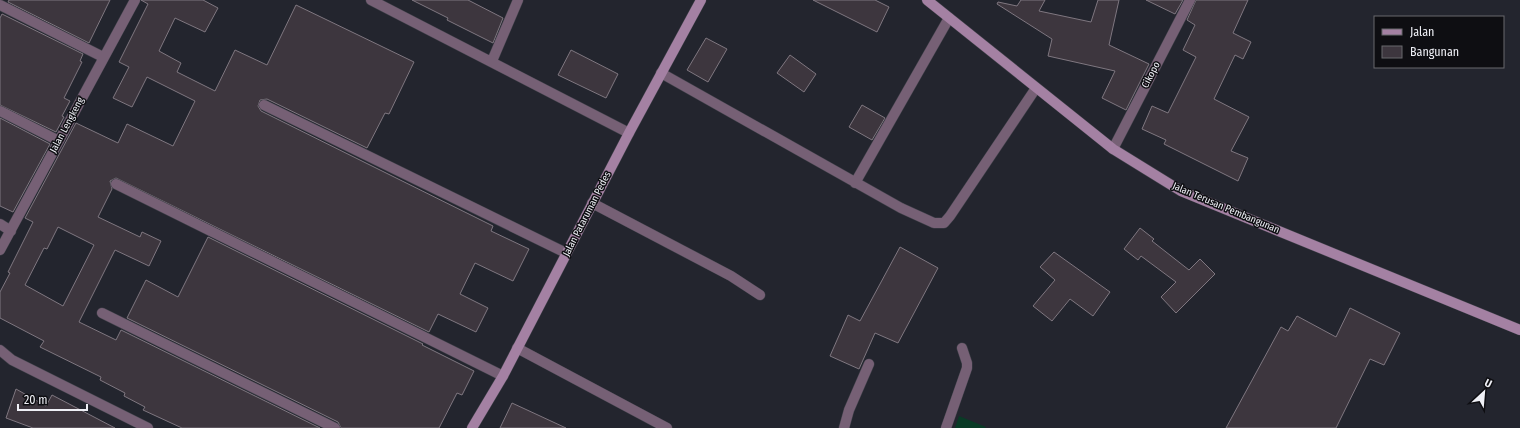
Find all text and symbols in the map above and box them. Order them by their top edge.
legend [1374,16,1504,68]
text: Jalan [1410,25,1434,39]
text: Bangunan [1410,45,1459,59]
street label: Cikopo [1139,60,1163,90]
street label: Jalan Lengkeng [47,95,87,155]
street label: Jalan Pataruman Pedes [560,170,614,258]
street label: Jalan Terusan Pembangunan [1171,180,1281,236]
north arrow [1464,372,1504,412]
text: U [1482,376,1494,391]
scale bar [18,386,87,412]
text: 20 m [24,393,48,407]

